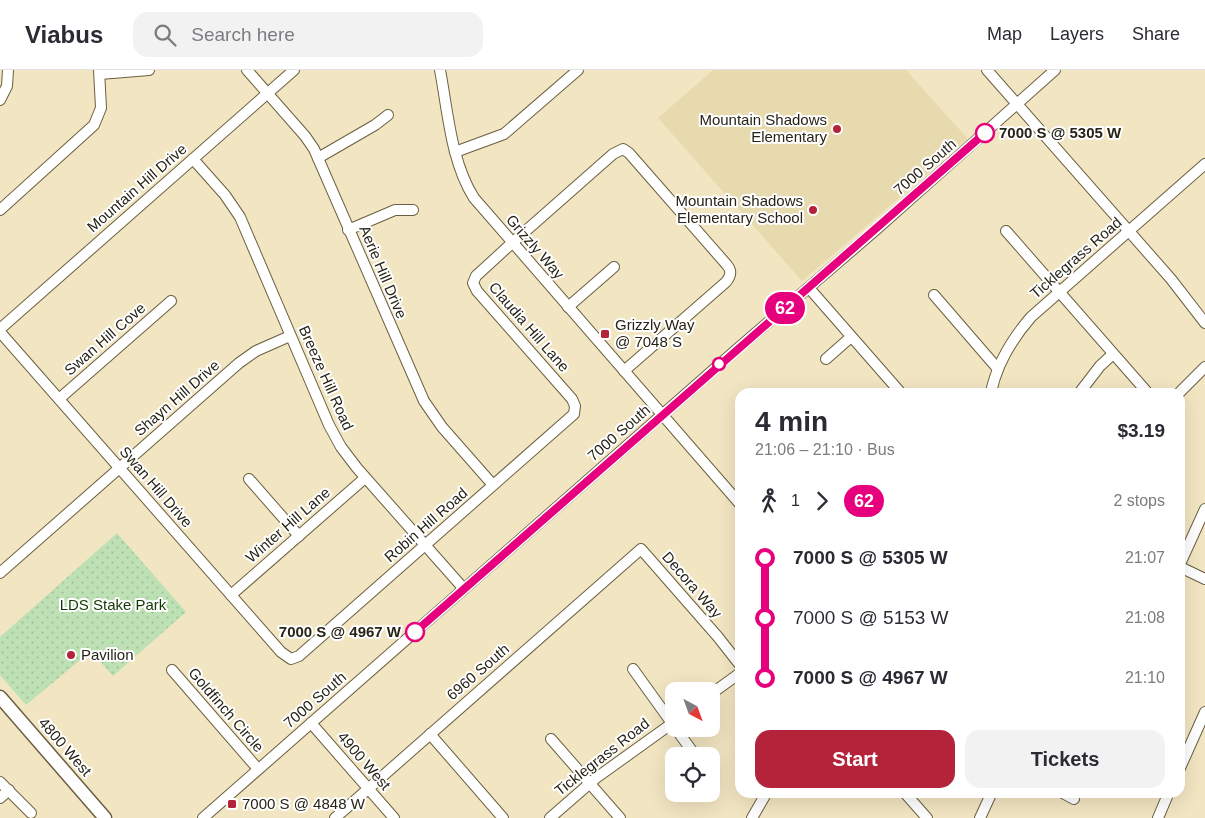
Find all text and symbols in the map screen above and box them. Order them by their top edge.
search box [133,12,483,57]
text: Viabus [25,21,103,48]
icon: search [151,21,179,49]
text: Search here [191,24,295,45]
text: Map [987,24,1022,44]
text: Layers [1050,24,1104,44]
text: Share [1132,24,1180,44]
place label: Mountain Shadows Elementary [699,111,827,145]
marker: Mountain Shadows Elementary [831,123,843,135]
marker: 7000 S @ 5305 W [975,123,995,143]
place label: 7000 S @ 5305 W [999,124,1122,141]
street label: 7000 South [890,135,959,198]
street label: Mountain Hill Drive [84,140,190,235]
place label: Mountain Shadows Elementary School [675,192,803,226]
marker: Mountain Shadows Elementary School [807,204,819,216]
street label: Grizzly Way [503,211,568,283]
street label: Ticklegrass Road [1027,213,1125,302]
street label: Aerie Hill Drive [356,223,411,321]
street label: Claudia Hill Lane [486,278,573,375]
line badge: 62 [762,292,808,324]
text: 62 [775,298,795,318]
street label: Swan Hill Cove [61,299,149,378]
place label: Grizzly Way @ 7048 S [615,316,695,350]
street label: Breeze Hill Road [296,323,357,433]
marker: Grizzly Way @ 7048 S [599,328,611,340]
street label: Shayn Hill Drive [131,356,223,439]
unlabelled marker [712,357,726,371]
street label: 7000 South [584,401,653,464]
text: 4 min [755,406,828,437]
text: $3.19 [1117,420,1165,441]
text: 21:06 – 21:10 · Bus [755,441,895,458]
street label: Swan Hill Drive [117,443,196,531]
street label: Winter Hill Lane [242,483,333,566]
street label: Robin Hill Road [381,484,471,565]
icon: walk [755,487,783,515]
icon: forward [808,487,836,515]
text: 62 [854,491,874,511]
text: 1 [791,492,800,509]
text: 2 stops [1113,492,1165,509]
text: 7000 S @ 5305 W [793,547,948,568]
street label: Decora Way [659,548,726,622]
text: 21:07 [1125,549,1165,566]
park label: LDS Stake Park [60,596,167,613]
text: 7000 S @ 5153 W [793,607,949,628]
text: 21:08 [1125,609,1165,626]
marker: 7000 S @ 4967 W [405,622,425,642]
place label: 7000 S @ 4967 W [279,623,402,640]
street label: 6960 South [443,640,512,703]
place label: Pavilion [81,646,134,663]
marker: Pavilion [65,649,77,661]
street label: Goldfinch Circle [185,664,268,755]
text: 7000 S @ 4967 W [793,667,948,688]
street label: 7000 South [280,668,349,731]
text: 21:10 [1125,669,1165,686]
north arrow [665,682,720,738]
map controls [665,682,720,802]
street label: 4800 West [36,714,96,780]
street label: Ticklegrass Road [551,714,652,799]
street label: 4900 West [335,728,395,794]
button: Start [755,730,955,788]
button: Tickets [965,730,1165,788]
button: locate [665,747,720,802]
place label: 7000 S @ 4848 W [242,795,366,812]
marker: 7000 S @ 4848 W [226,798,238,810]

